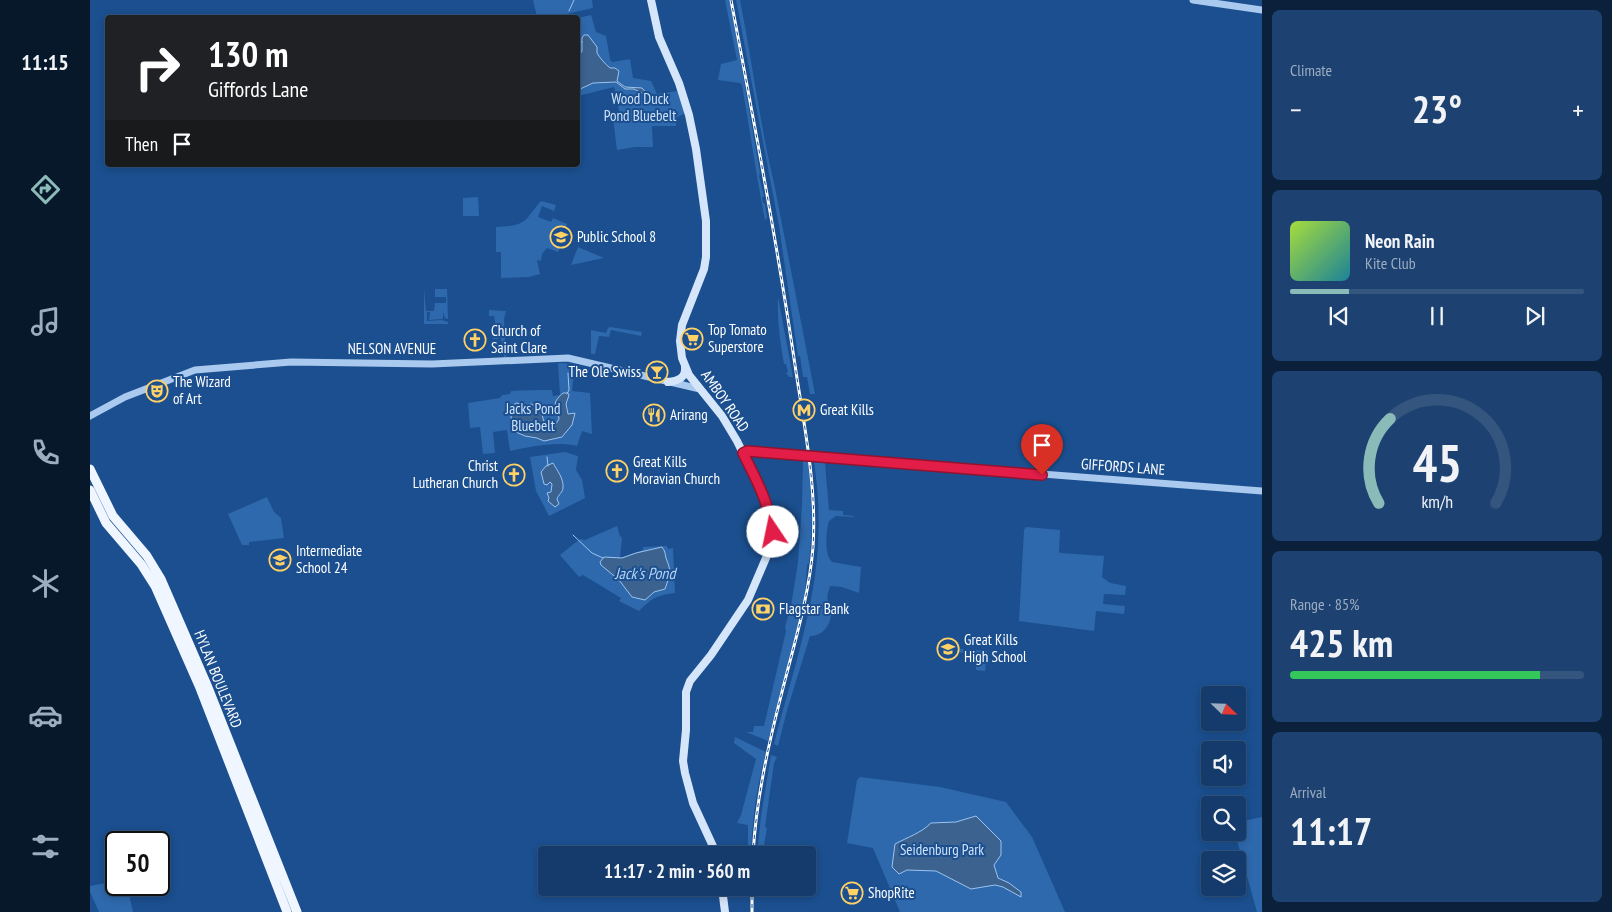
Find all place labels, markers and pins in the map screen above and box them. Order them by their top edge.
school or university icon: Public School 8 [549,225,573,249]
place label: Public School 8 [577,227,656,246]
place label: Top Tomato Superstore [708,320,767,356]
place label: Church of Saint Clare [491,321,547,357]
supermarket icon: Top Tomato Superstore [680,327,704,351]
church icon: Church of Saint Clare [463,328,487,352]
bar icon: The Ole Swiss [645,360,669,384]
place label: The Ole Swiss [569,362,641,381]
place label: The Wizard of Art [173,372,231,408]
theatre icon: The Wizard of Art [145,379,169,403]
metro station icon: Great Kills [792,398,816,422]
place label: Great Kills [820,400,874,419]
restaurant icon: Arirang [642,403,666,427]
place label: Arirang [670,405,708,424]
pin [1021,424,1063,475]
place label: Great Kills Moravian Church [633,452,720,488]
place label: Christ Lutheran Church [413,456,498,492]
church icon: Great Kills Moravian Church [605,459,629,483]
church icon: Christ Lutheran Church [502,463,526,487]
place label: Intermediate School 24 [296,541,362,577]
school or university icon: Intermediate School 24 [268,548,292,572]
bank icon: Flagstar Bank [751,597,775,621]
place label: Flagstar Bank [779,599,849,618]
place label: Great Kills High School [964,630,1027,666]
school or university icon: Great Kills High School [936,637,960,661]
supermarket icon: ShopRite [840,881,864,905]
place label: ShopRite [868,883,915,902]

